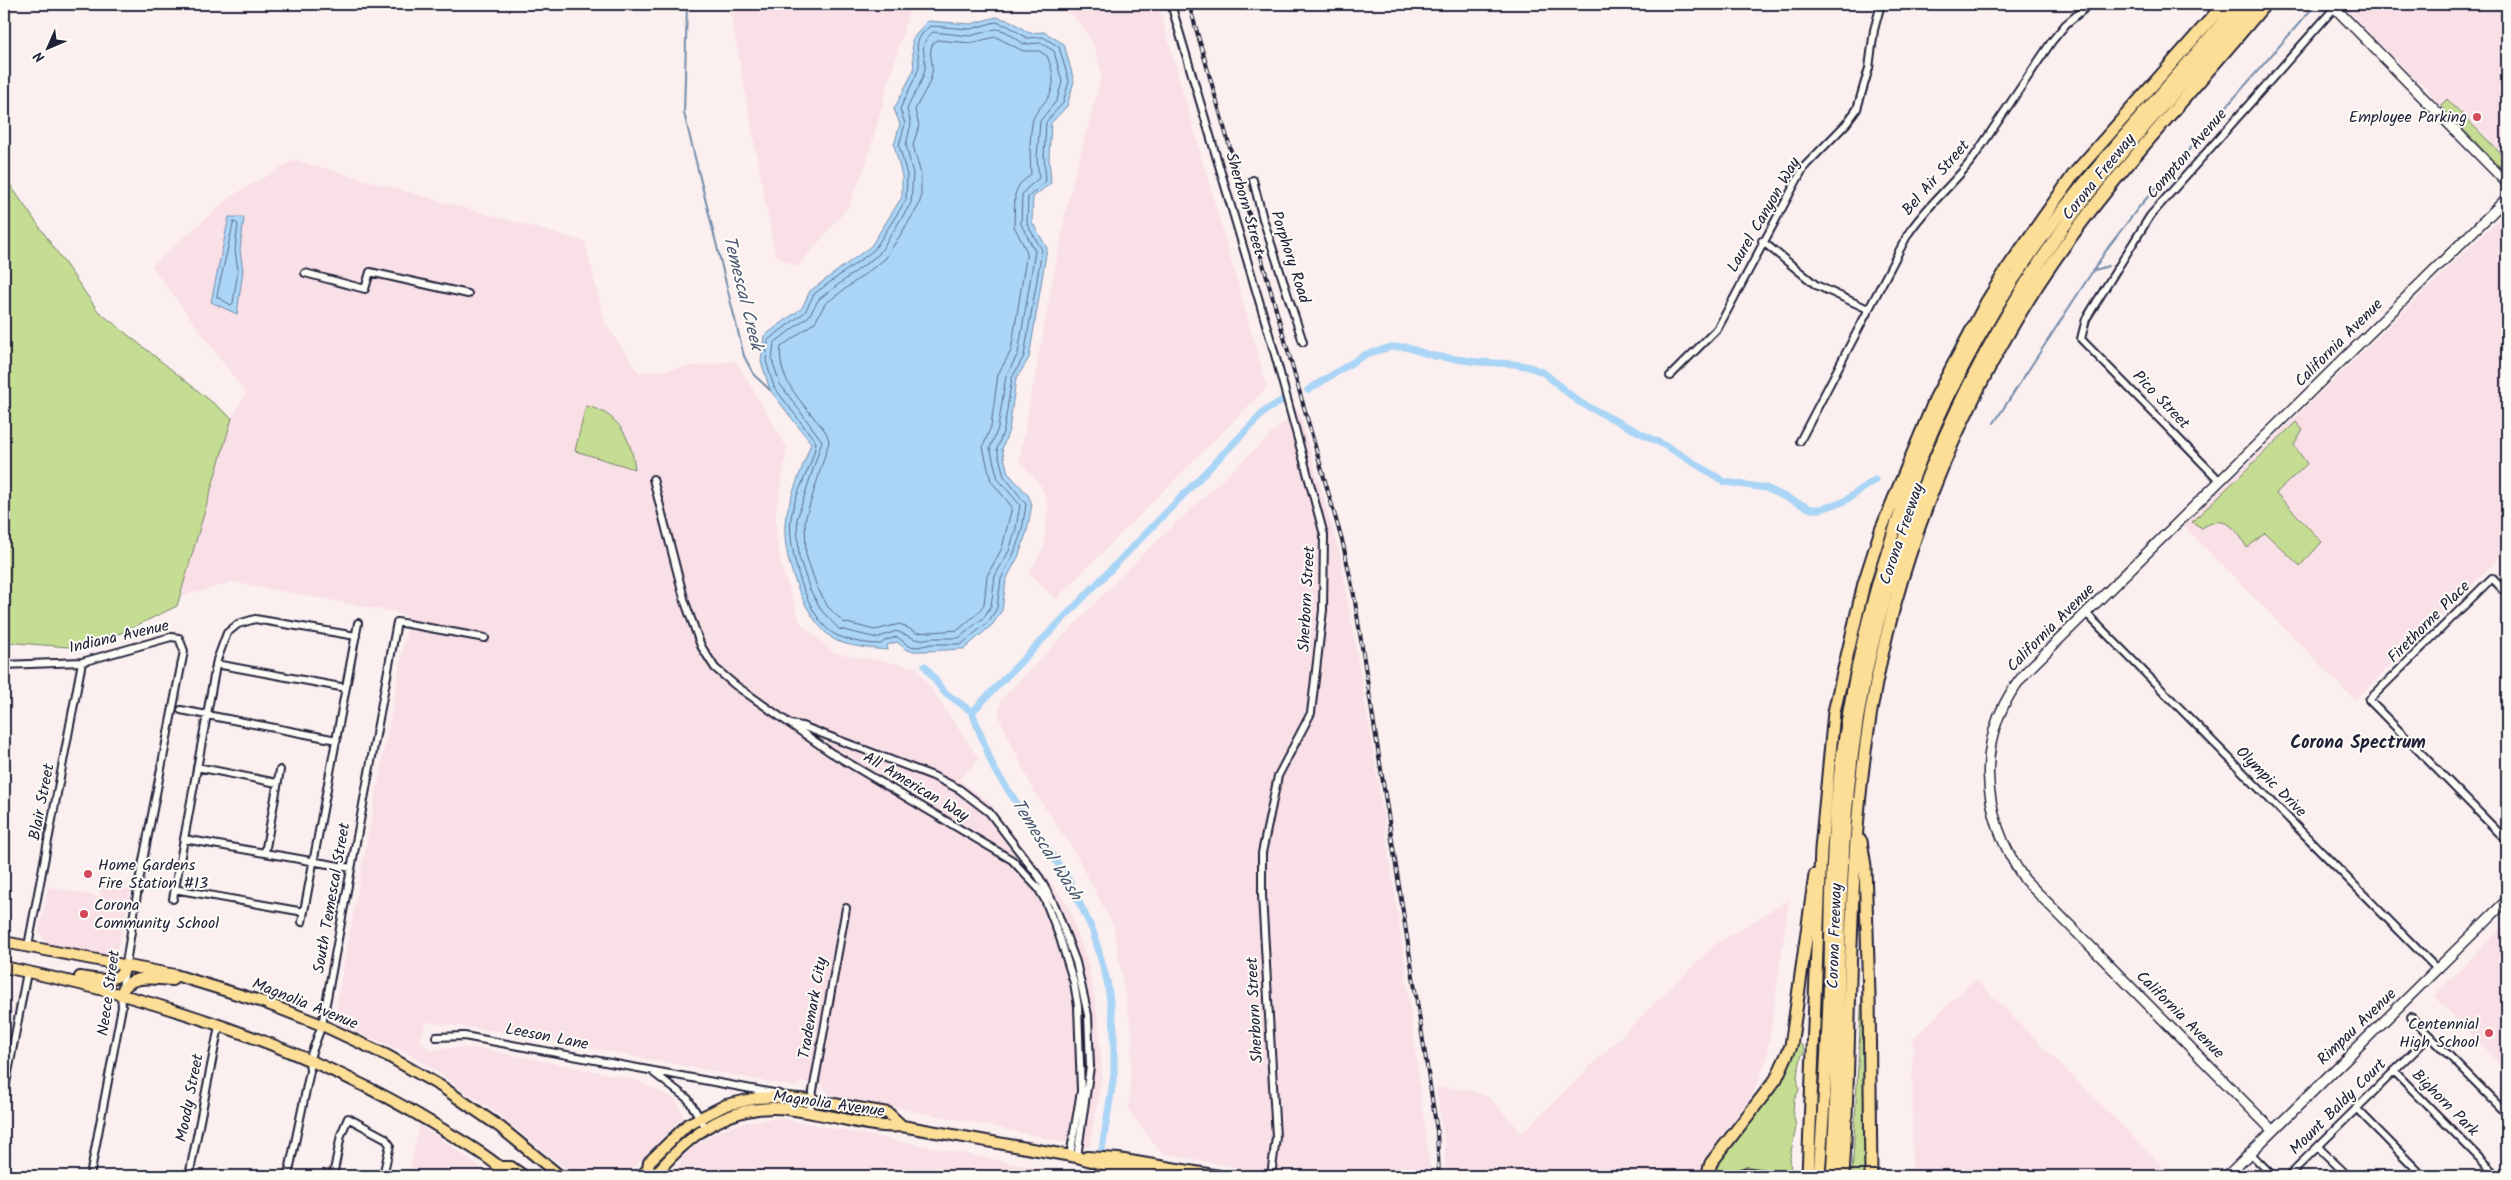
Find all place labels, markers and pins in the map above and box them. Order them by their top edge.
place label: Employee Parking [2349,105,2467,130]
marker: Employee Parking [2471,111,2483,123]
place label: Home Gardens Fire Station #13 [98,853,208,896]
marker: Home Gardens Fire Station #13 [82,868,94,880]
place label: Corona Community School [94,893,219,936]
marker: Corona Community School [78,908,90,920]
place label: Centennial High School [2399,1012,2479,1055]
marker: Centennial High School [2483,1027,2495,1039]

